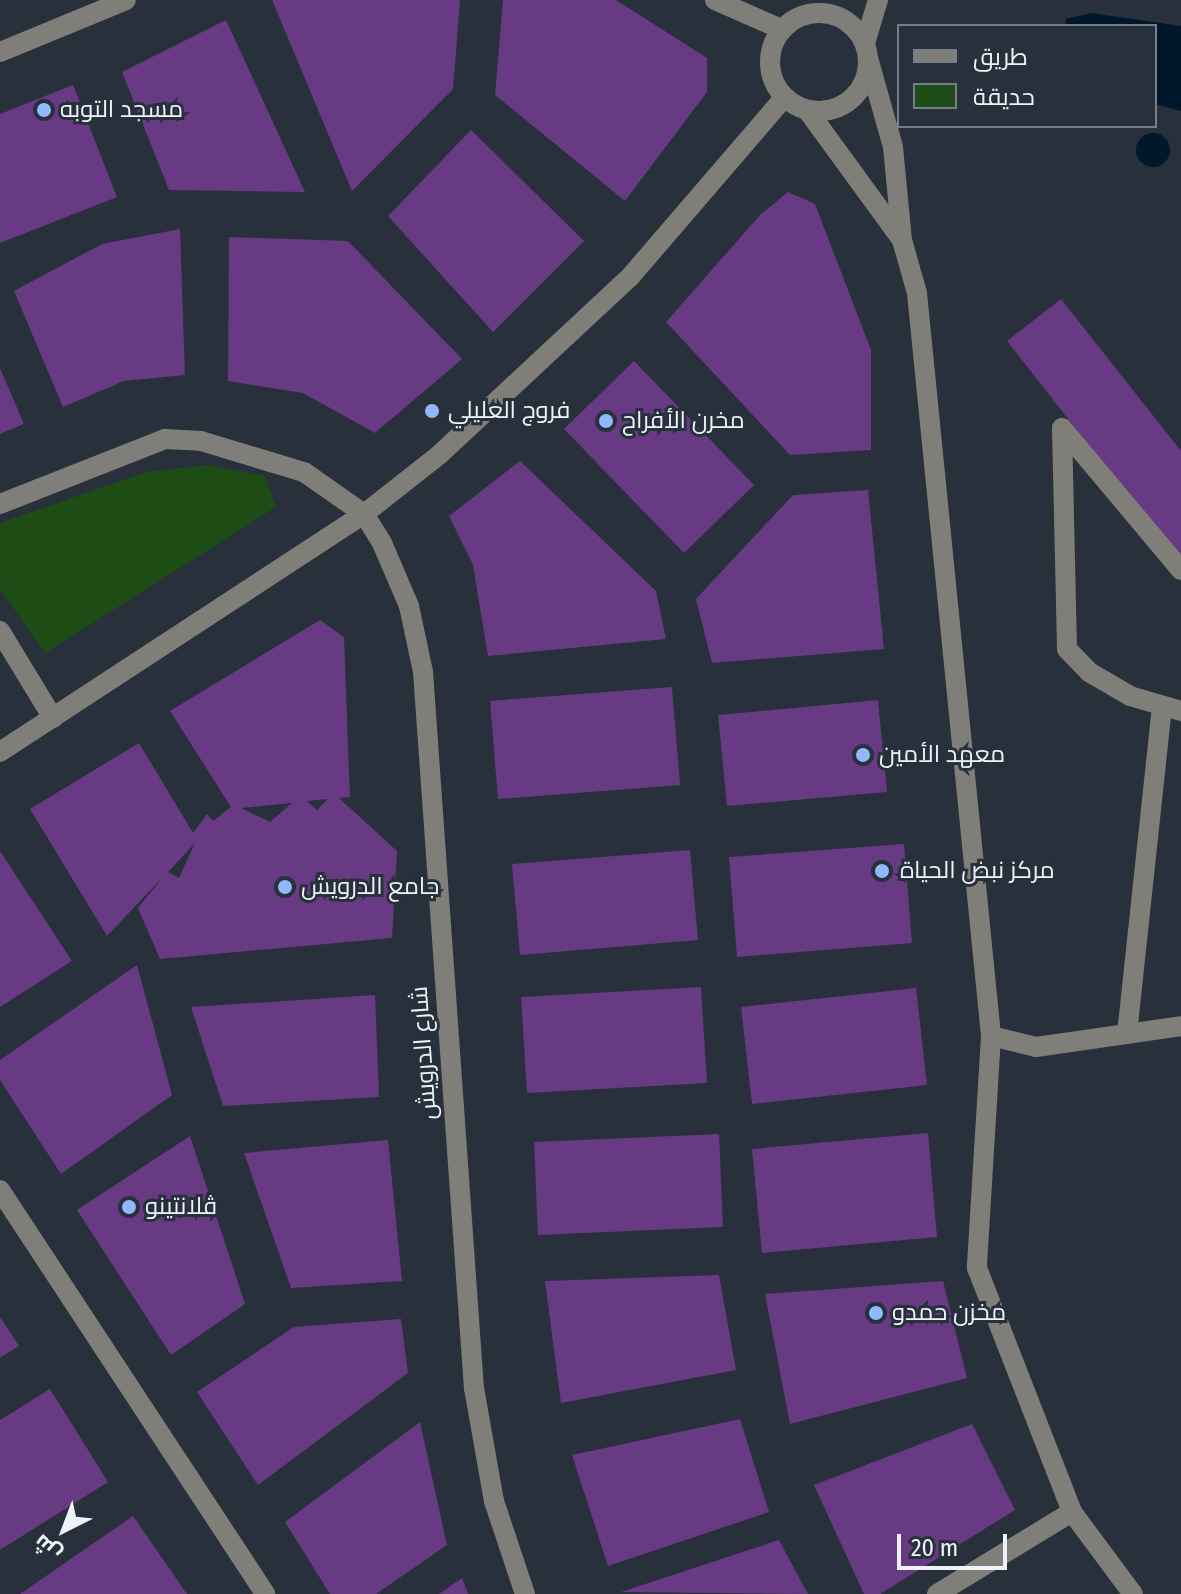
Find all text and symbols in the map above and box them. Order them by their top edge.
legend [897,24,1157,128]
text: طريق [973,43,1028,71]
text: حديقة [973,83,1035,111]
place label: مسجد التوبه [60,96,183,124]
marker: مسجد التوبه [35,101,53,119]
place label: فروج العليلي [448,397,570,425]
marker: فروج العليلي [423,402,441,420]
place label: مخرن الأفراح [622,407,745,435]
marker: مخرن الأفراح [597,412,615,430]
place label: معهد الأمين [879,741,1005,769]
marker: معهد الأمين [854,746,872,764]
place label: مركز نبض الحياة [900,857,1055,885]
marker: مركز نبض الحياة [871,860,893,882]
place label: جامع الدرويش [301,873,439,901]
marker: جامع الدرويش [276,878,294,896]
street label: شارع الدرويش [405,985,443,1121]
place label: ڤلانتينو [145,1193,217,1221]
marker: ڤلانتينو [120,1198,138,1216]
place label: مخزن حمدو [892,1299,1006,1327]
marker: مخزن حمدو [867,1304,885,1322]
north arrow [24,1490,104,1570]
scale bar [901,1518,1011,1568]
text: ش [28,1529,67,1568]
text: 20 m [911,1534,958,1562]

